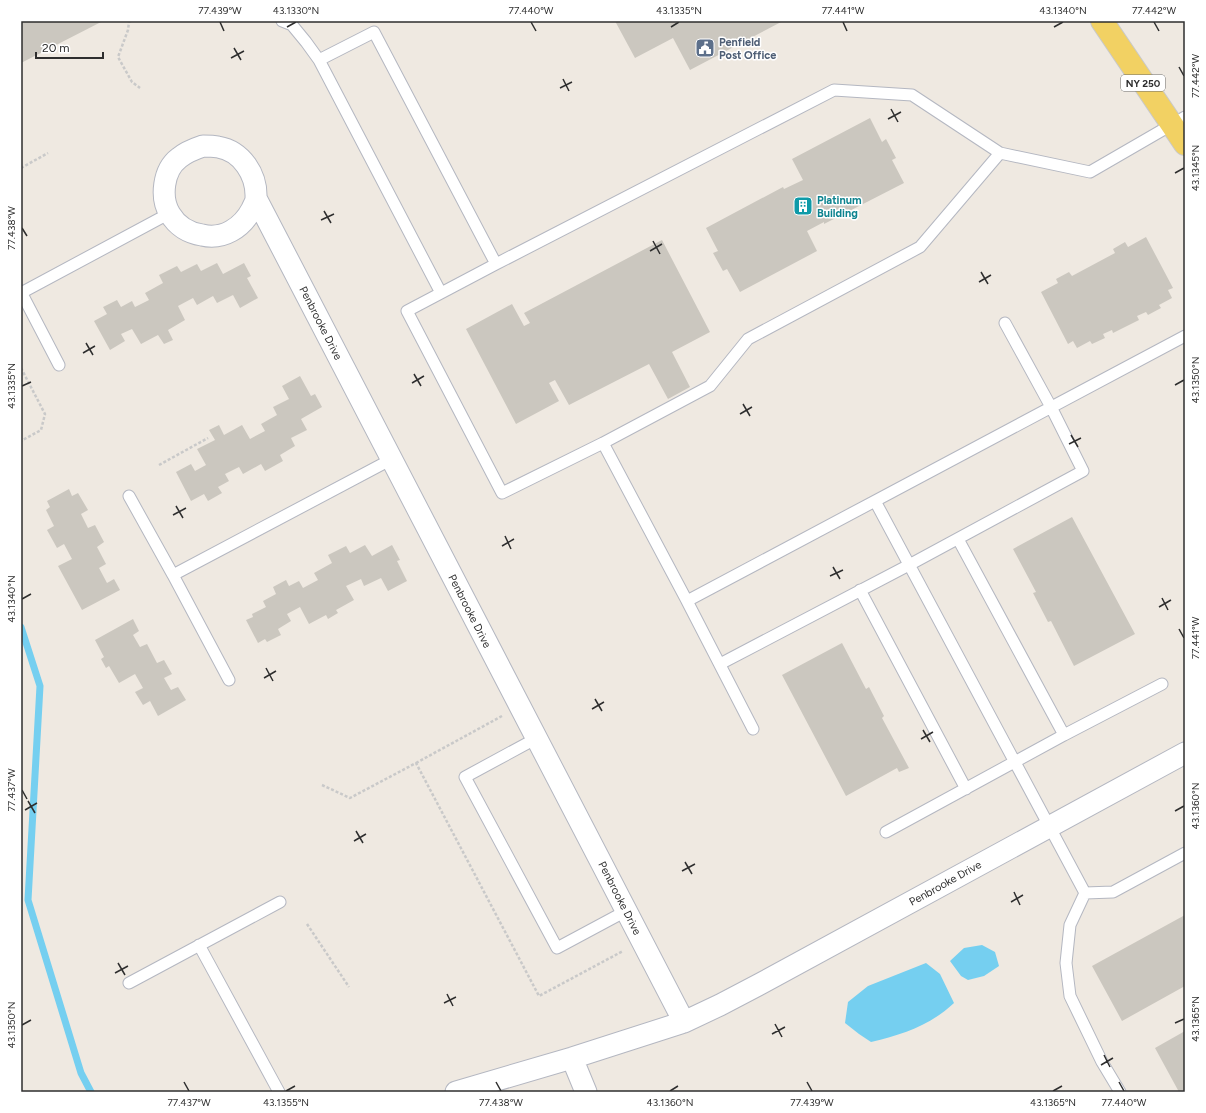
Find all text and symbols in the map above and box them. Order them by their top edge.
text: 77.439°W [198,4,242,17]
text: 43.1330°N [273,4,319,17]
text: 77.440°W [509,4,554,17]
text: 43.1335°N [656,4,702,17]
text: 77.441°W [822,4,865,17]
text: 43.1340°N [1039,4,1087,17]
text: 77.442°W [1132,4,1176,17]
scale bar [36,34,103,60]
place label: Penfield Post Office [719,36,776,62]
public building icon: Penfield Post Office [694,37,716,59]
text: 20 m [42,41,70,55]
text: 77.442°W [1189,54,1202,98]
road number: NY 250 [1121,75,1165,91]
text: 43.1345°N [1189,145,1202,191]
place label: Platinum Building [817,194,862,220]
building icon: Platinum Building [792,195,814,217]
text: 77.438°W [5,206,18,250]
street label: Penbrooke Drive [296,284,345,362]
text: 43.1350°N [1189,357,1202,403]
text: 43.1335°N [5,363,18,409]
street label: Penbrooke Drive [445,572,494,650]
text: 43.1340°N [5,575,18,623]
text: 77.441°W [1189,616,1202,659]
text: 77.437°W [5,768,18,812]
text: 43.1360°N [1189,783,1202,829]
street label: Penbrooke Drive [907,858,984,909]
street label: Penbrooke Drive [595,859,644,937]
text: 43.1365°N [1189,996,1202,1042]
text: 43.1350°N [5,1002,18,1048]
text: 77.437°W [167,1096,211,1109]
text: 43.1355°N [263,1096,309,1109]
text: 77.438°W [479,1096,523,1109]
text: 43.1360°N [647,1096,693,1109]
text: 77.439°W [790,1096,834,1109]
text: 43.1365°N [1030,1096,1076,1109]
text: 77.440°W [1102,1096,1147,1109]

